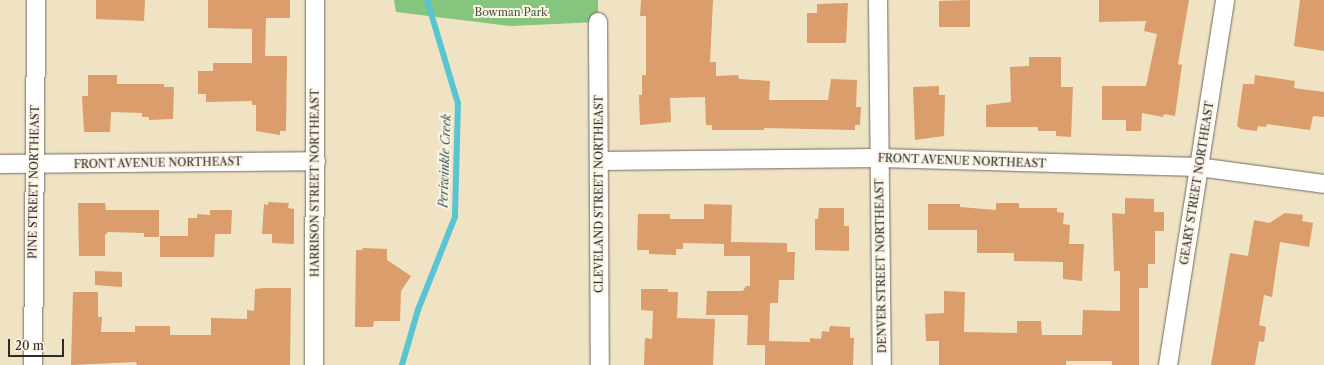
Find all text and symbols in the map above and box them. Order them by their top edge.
park label: Bowman Park [475,5,547,19]
street label: HARRISON STREET NORTHEAST [308,89,322,277]
street label: CLEVELAND STREET NORTHEAST [592,95,606,293]
street label: GEARY STREET NORTHEAST [1177,100,1217,266]
street label: PINE STREET NORTHEAST [26,105,42,259]
water label: Periwinkle Creek [436,114,454,208]
street label: FRONT AVENUE NORTHEAST [877,151,1047,171]
street label: FRONT AVENUE NORTHEAST [73,155,243,171]
street label: DENVER STREET NORTHEAST [873,178,889,354]
scale bar [10,331,66,357]
text: 20 m [15,338,44,353]

